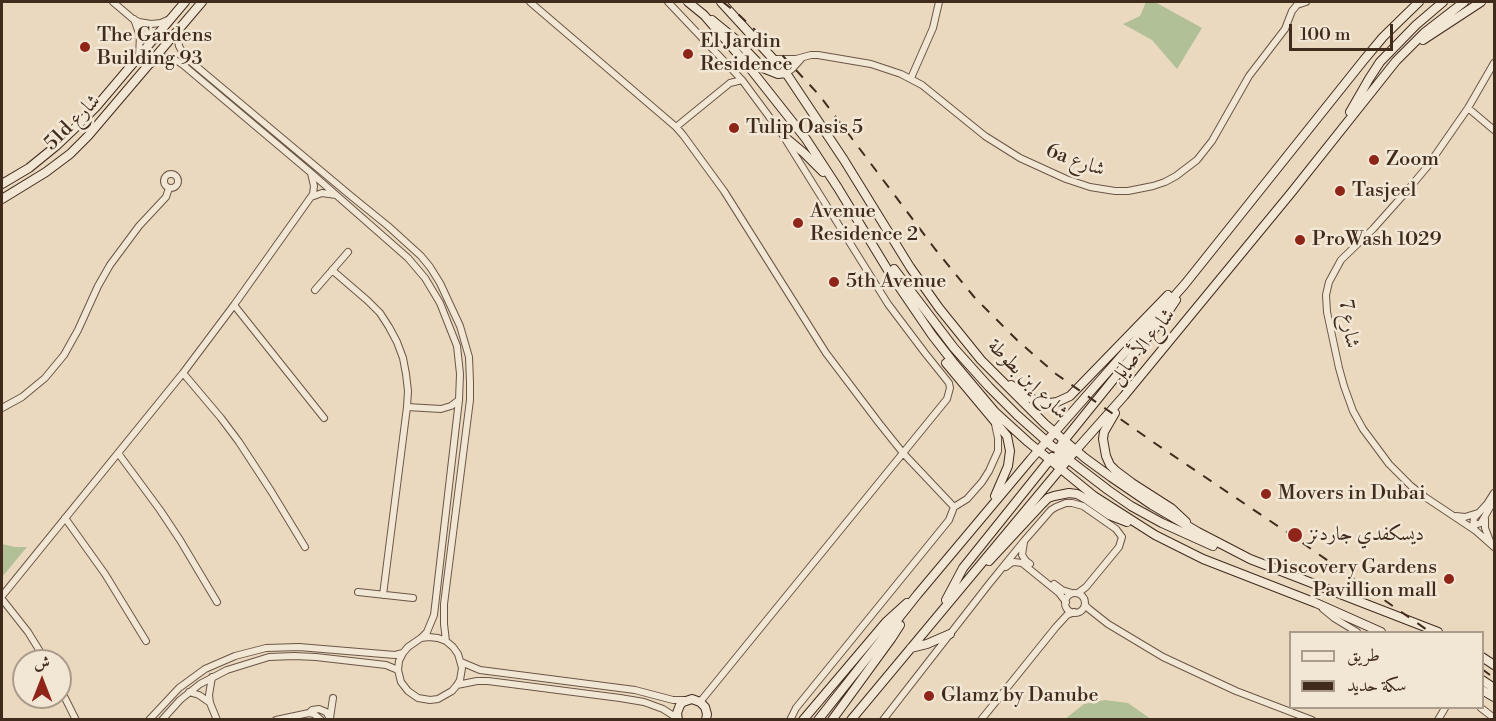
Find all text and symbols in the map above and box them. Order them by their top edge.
scale bar [1292,12,1396,50]
text: 100 m [1300,23,1351,46]
place label: The Gardens Building 93 [97,24,212,71]
place label: El Jardin Residence [700,30,793,77]
marker: The Gardens Building 93 [78,40,92,54]
marker: El Jardin Residence [681,47,695,61]
street label: 51d شارع [40,90,106,156]
place label: Tulip Oasis 5 [746,116,863,140]
marker: Tulip Oasis 5 [727,121,741,135]
street label: 6a شارع [1042,139,1108,183]
place label: Zoom [1386,148,1439,172]
marker: Zoom [1367,153,1381,167]
place label: Tasjeel [1352,179,1416,203]
marker: Tasjeel [1333,184,1347,198]
place label: Avenue Residence 2 [810,200,918,247]
marker: Avenue Residence 2 [791,216,805,230]
place label: ProWash 1029 [1312,228,1442,252]
marker: ProWash 1029 [1293,233,1307,247]
place label: 5th Avenue [846,270,946,294]
marker: 5th Avenue [827,275,841,289]
street label: شارع 7 [1332,298,1364,350]
street label: شارع الأصايل [1105,304,1181,390]
street label: شارع إبن بطوطة [982,335,1072,425]
place label: Movers in Dubai [1278,482,1425,506]
marker: Movers in Dubai [1259,487,1273,501]
place label: ديسكفدي جاردنز [1308,523,1424,547]
marker: ديسكفدي جاردنز [1286,526,1304,544]
place label: Discovery Gardens Pavillion mall [1267,556,1437,603]
marker: Discovery Gardens Pavillion mall [1442,572,1456,586]
legend [1289,631,1484,709]
text: طريق [1347,644,1380,667]
north arrow [12,649,72,709]
text: ش [34,653,50,673]
text: سكة حديد [1347,674,1406,697]
place label: Glamz by Danube [941,684,1098,708]
marker: Glamz by Danube [922,689,936,703]

